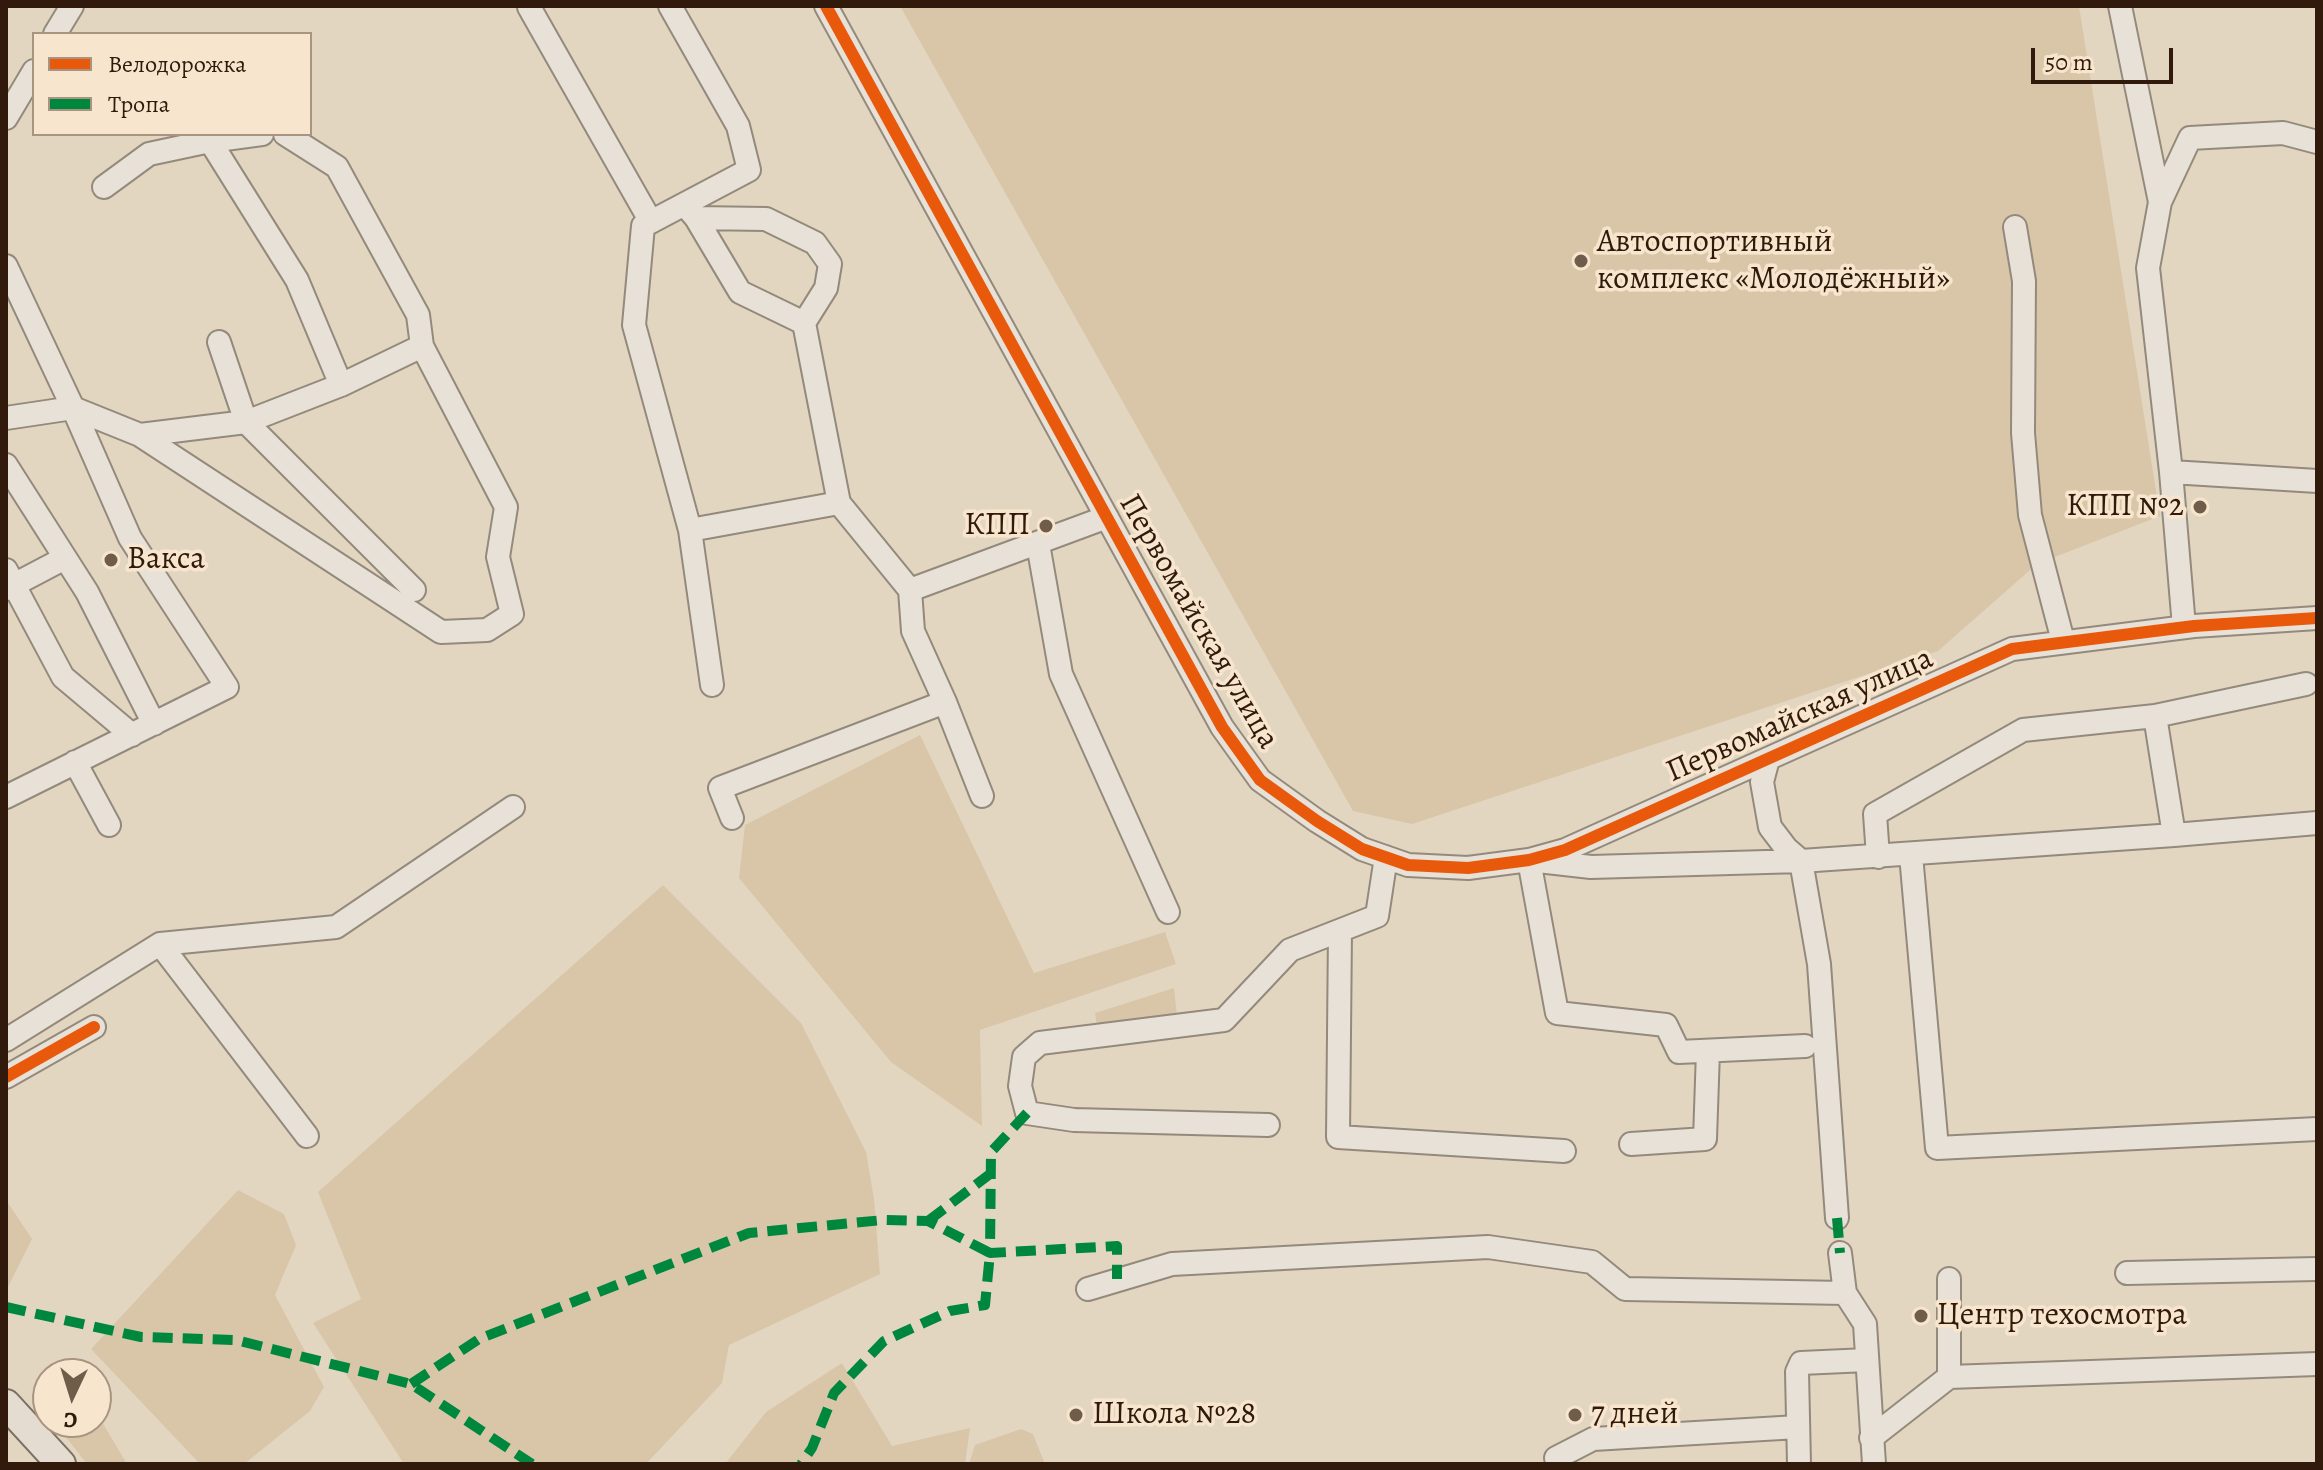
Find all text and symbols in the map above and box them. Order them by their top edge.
legend [32,32,312,136]
scale bar [2035,32,2177,82]
text: 50 m [2045,46,2093,78]
text: Велодорожка [108,48,246,80]
text: Тропа [108,88,170,120]
place label: Автоспортивный комплекс «Молодёжный» [1597,224,1950,299]
marker: Автоспортивный комплекс «Молодёжный» [1572,252,1590,270]
street label: Первомайская улица [1109,488,1287,756]
place label: КПП №2 [2066,488,2184,526]
marker: КПП №2 [2191,498,2209,516]
place label: КПП [964,507,1030,545]
marker: КПП [1037,517,1055,535]
place label: Вакса [127,541,205,579]
marker: Вакса [102,551,120,569]
street label: Первомайская улица [1661,640,1939,792]
place label: Центр техосмотра [1937,1297,2187,1335]
marker: Центр техосмотра [1912,1307,1930,1325]
north arrow [32,1358,112,1438]
place label: Школа №28 [1092,1396,1256,1434]
place label: 7 дней [1591,1396,1678,1434]
text: С [63,1405,78,1435]
marker: Школа №28 [1067,1406,1085,1424]
marker: 7 дней [1566,1406,1584,1424]

